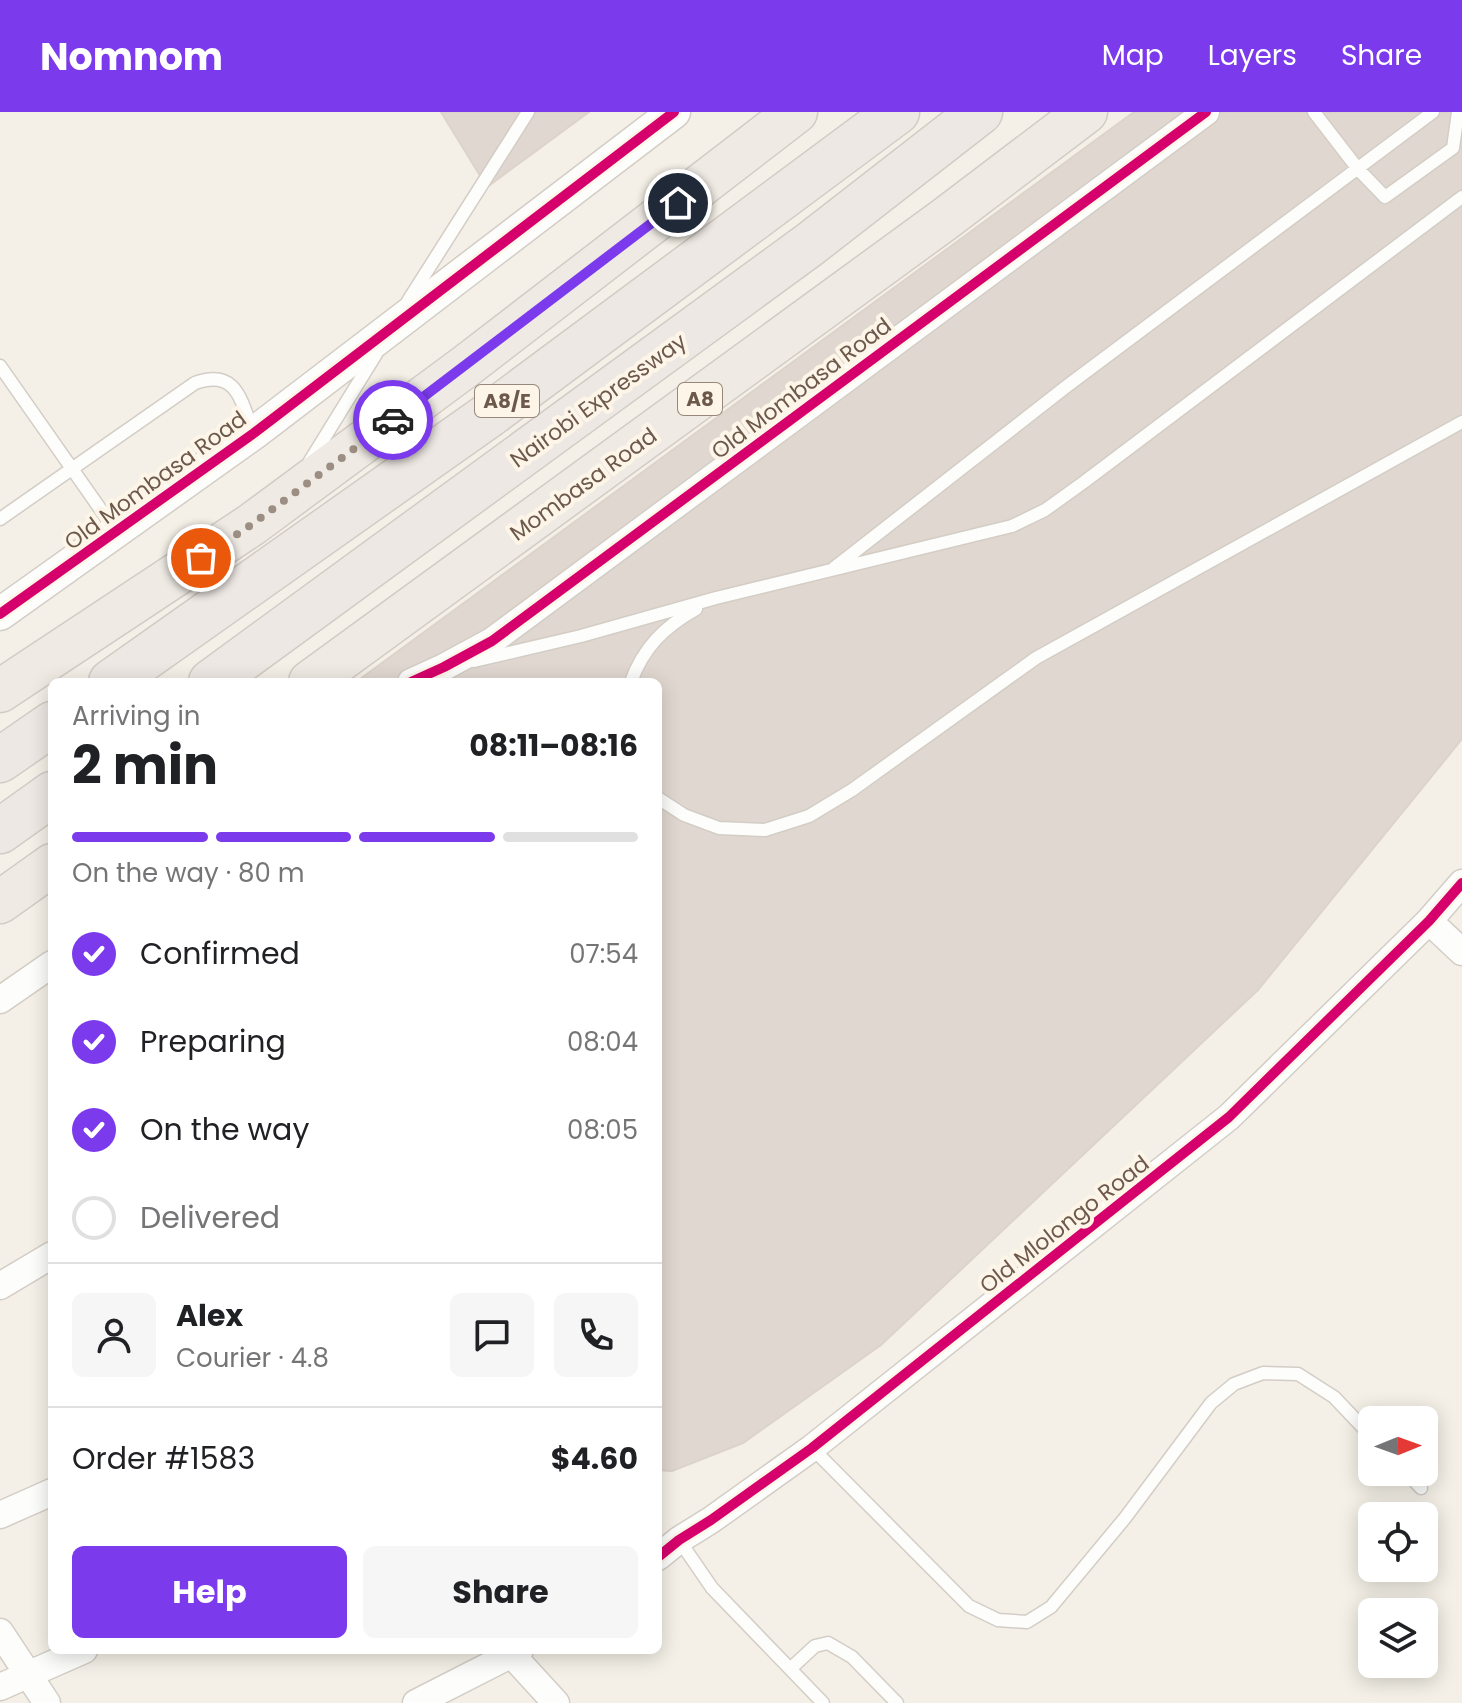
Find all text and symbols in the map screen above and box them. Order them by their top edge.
text: Nomnom [40,30,223,83]
text: Map [1102,36,1164,75]
text: Layers [1208,36,1297,75]
text: Share [1341,36,1422,75]
pin [644,169,712,237]
icon: home [656,181,700,225]
street label: Old Mombasa Road [705,310,898,466]
street label: Nairobi Expressway [504,325,693,475]
courier [353,380,433,460]
road number: A8 [678,383,722,415]
road number: A8/E [475,385,539,417]
icon: car [371,398,415,442]
street label: Old Mombasa Road [58,404,253,557]
street label: Mombasa Road [503,420,663,548]
pin [167,524,235,592]
icon: bag [179,536,223,580]
text: Arriving in [72,698,201,734]
text: 08:11–08:16 [469,724,638,767]
text: 2 min [72,729,218,802]
text: On the way · 80 m [72,855,305,891]
icon: check [72,932,116,976]
text: Confirmed [140,932,300,975]
text: 07:54 [569,936,638,972]
icon: check [72,1020,116,1064]
text: Preparing [140,1020,286,1063]
text: 08:04 [567,1024,638,1060]
icon: check [72,1108,116,1152]
text: On the way [140,1108,309,1151]
text: 08:05 [567,1112,638,1148]
street label: Old Mlolongo Road [973,1148,1156,1300]
text: Delivered [140,1196,280,1239]
button: person [72,1293,156,1377]
button: chat [450,1293,534,1377]
button: phone [554,1293,638,1377]
text: Alex [176,1294,243,1337]
text: Courier · 4.8 [176,1340,329,1376]
north arrow [1358,1406,1438,1486]
map controls [1358,1406,1438,1678]
text: Order #1583 [72,1437,255,1480]
text: $4.60 [551,1437,638,1480]
button: locate [1358,1502,1438,1582]
button: Help [72,1546,347,1638]
button: Share [363,1546,638,1638]
button: layers [1358,1598,1438,1678]

